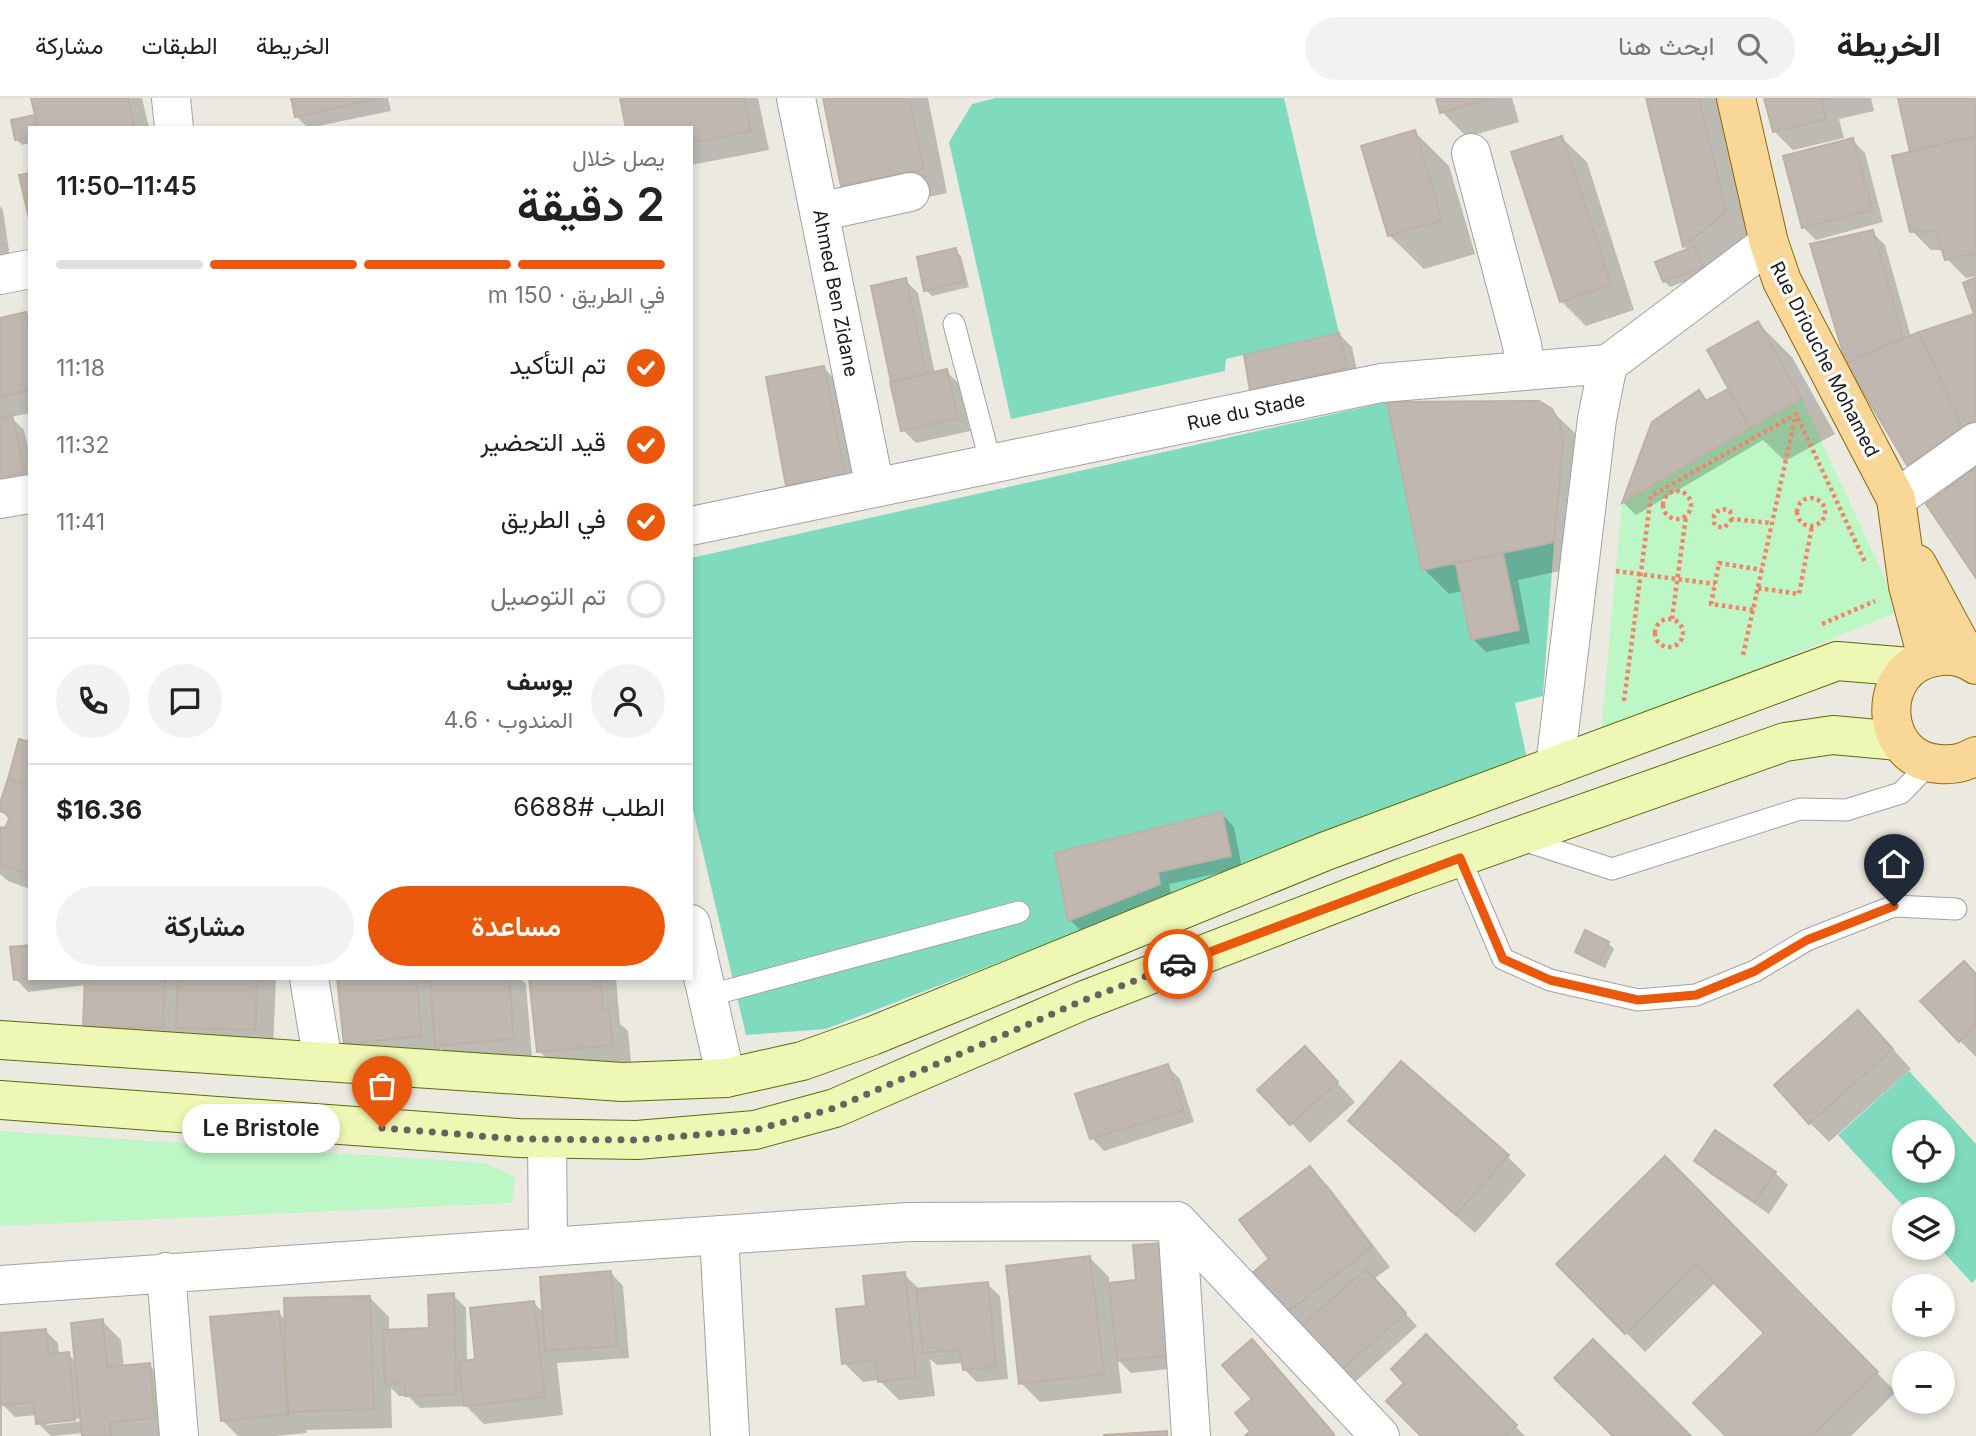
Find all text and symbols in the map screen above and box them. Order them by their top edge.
search box [1305,17,1795,80]
text: الخريطة [1837,24,1941,64]
icon: search [1733,29,1771,67]
text: ابحث هنا [1618,30,1715,61]
text: مشاركة [35,31,103,60]
text: الطبقات [141,31,218,60]
text: الخريطة [256,31,330,60]
text: يصل خلال [572,144,665,172]
text: 11:45–11:50 [56,170,197,201]
text: 2 دقيقة [517,176,665,232]
street label: Ahmed Ben Zidane [808,207,863,379]
street label: Rue Driouche Mohamed [1765,258,1884,461]
text: في الطريق · 150 m [488,281,665,309]
text: تم التأكيد [509,349,606,380]
icon: check [627,349,665,387]
text: 11:18 [56,354,105,382]
street label: Rue du Stade [1185,388,1307,435]
text: قيد التحضير [480,426,606,457]
icon: check [627,426,665,464]
text: 11:32 [56,431,110,459]
text: في الطريق [501,503,606,534]
icon: check [627,503,665,541]
text: 11:41 [56,508,105,536]
text: تم التوصيل [490,580,606,611]
button: phone [56,664,130,738]
button: chat [148,664,222,738]
button: person [591,664,665,738]
text: يوسف [506,665,573,696]
text: المندوب · 4.6 [444,706,573,734]
text: الطلب #6688 [513,791,665,822]
text: $16.36 [56,794,142,825]
pin [1864,834,1924,906]
icon: home [1875,845,1913,883]
button: مشاركة [56,886,354,966]
button: مساعدة [368,886,665,966]
courier [1143,929,1213,999]
icon: car [1159,945,1197,983]
pin [352,1056,412,1128]
icon: bag [363,1067,401,1105]
callout: Le Bristole [182,1104,340,1152]
text: Le Bristole [202,1114,320,1142]
map controls [1892,1120,1955,1414]
button: locate [1892,1120,1955,1183]
button: layers [1892,1197,1955,1260]
button: + [1892,1274,1955,1337]
button: − [1892,1351,1955,1414]

